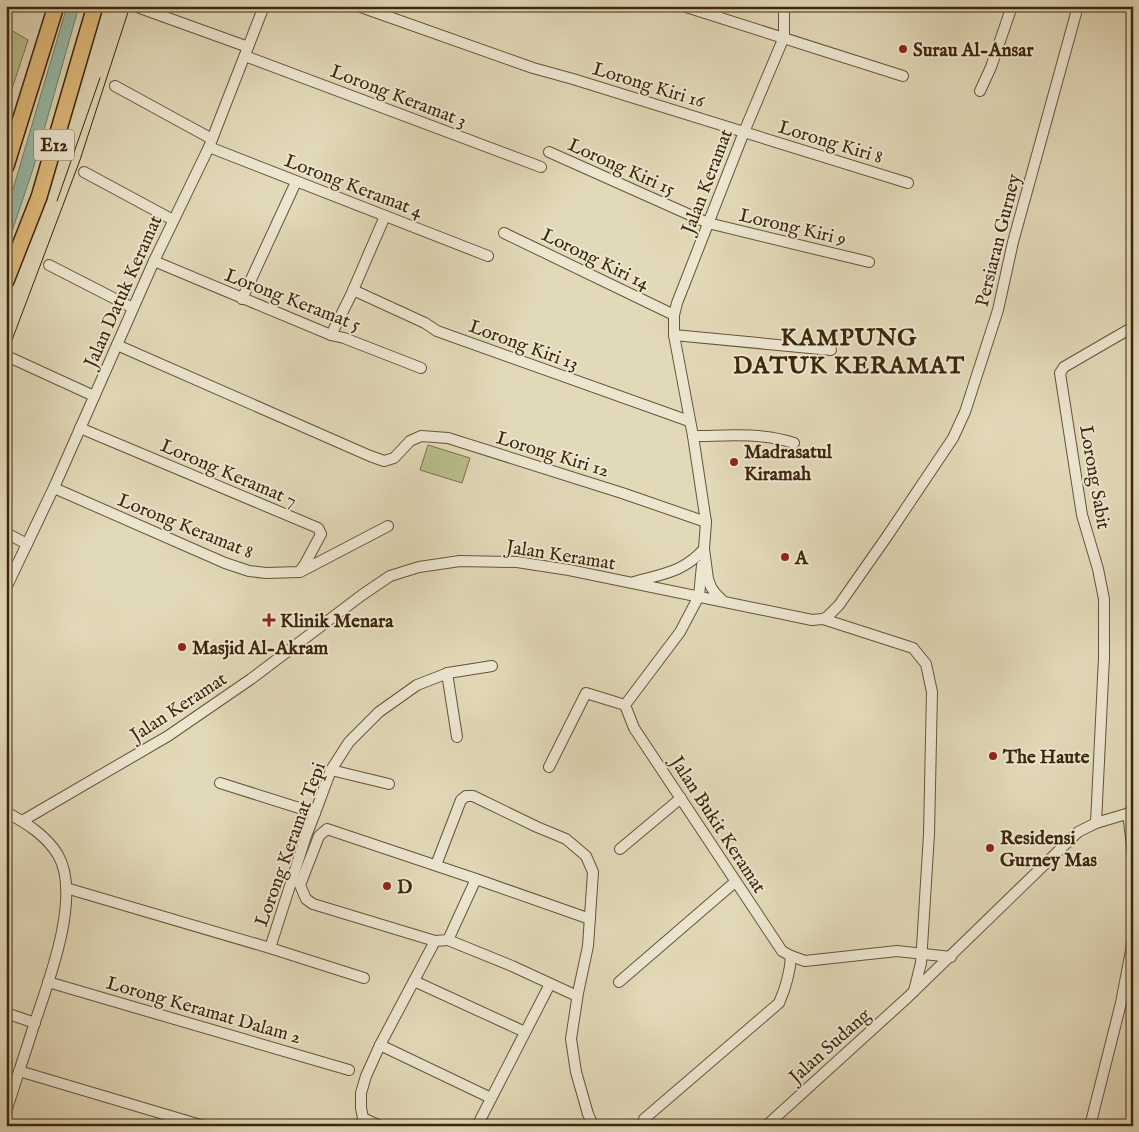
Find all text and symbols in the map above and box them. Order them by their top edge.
place label: Surau Al-Ansar [913,39,1034,63]
marker: Surau Al-Ansar [897,43,909,55]
street label: Lorong Kiri 16 [590,58,708,115]
street label: Lorong Keramat 3 [327,60,470,134]
street label: Lorong Kiri 8 [775,116,886,170]
street label: Jalan Keramat [676,126,739,239]
road number: E12 [34,130,74,160]
street label: Lorong Kiri 15 [564,134,679,202]
street label: Lorong Keramat 4 [281,149,426,224]
street label: Persiaran Gurney [971,171,1027,309]
street label: Lorong Kiri 9 [737,204,848,252]
street label: Jalan Datuk Keramat [79,211,168,374]
street label: Lorong Kiri 14 [537,223,654,297]
street label: Lorong Keramat 5 [221,264,364,338]
street label: Lorong Kiri 13 [465,315,581,377]
district label: KAMPUNG DATUK KERAMAT [733,323,965,382]
street label: Lorong Sabit [1073,423,1115,532]
street label: Lorong Kiri 12 [493,426,612,483]
street label: Lorong Keramat 7 [156,434,300,513]
place label: Madrasatul Kiramah [744,441,833,487]
marker: Madrasatul Kiramah [728,456,740,468]
street label: Lorong Keramat 8 [114,489,257,565]
street label: Jalan Keramat [502,535,617,577]
place label: A [794,547,809,571]
marker: A [779,551,791,563]
place label: Klinik Menara [280,610,394,634]
marker: Klinik Menara [262,613,276,627]
place label: Masjid Al-Akram [192,637,329,661]
marker: Masjid Al-Akram [176,641,188,653]
street label: Jalan Keramat [125,667,232,749]
place label: The Haute [1002,746,1090,770]
street label: Jalan Bukit Keramat [663,750,771,898]
marker: The Haute [987,750,999,762]
street label: Lorong Keramat Tepi [250,759,332,930]
place label: Residensi Gurney Mas [1000,827,1097,873]
marker: Residensi Gurney Mas [984,842,996,854]
place label: D [397,876,412,900]
marker: D [381,880,393,892]
street label: Lorong Keramat Dalam 2 [103,972,304,1050]
street label: Jalan Sudang [783,1003,877,1091]

